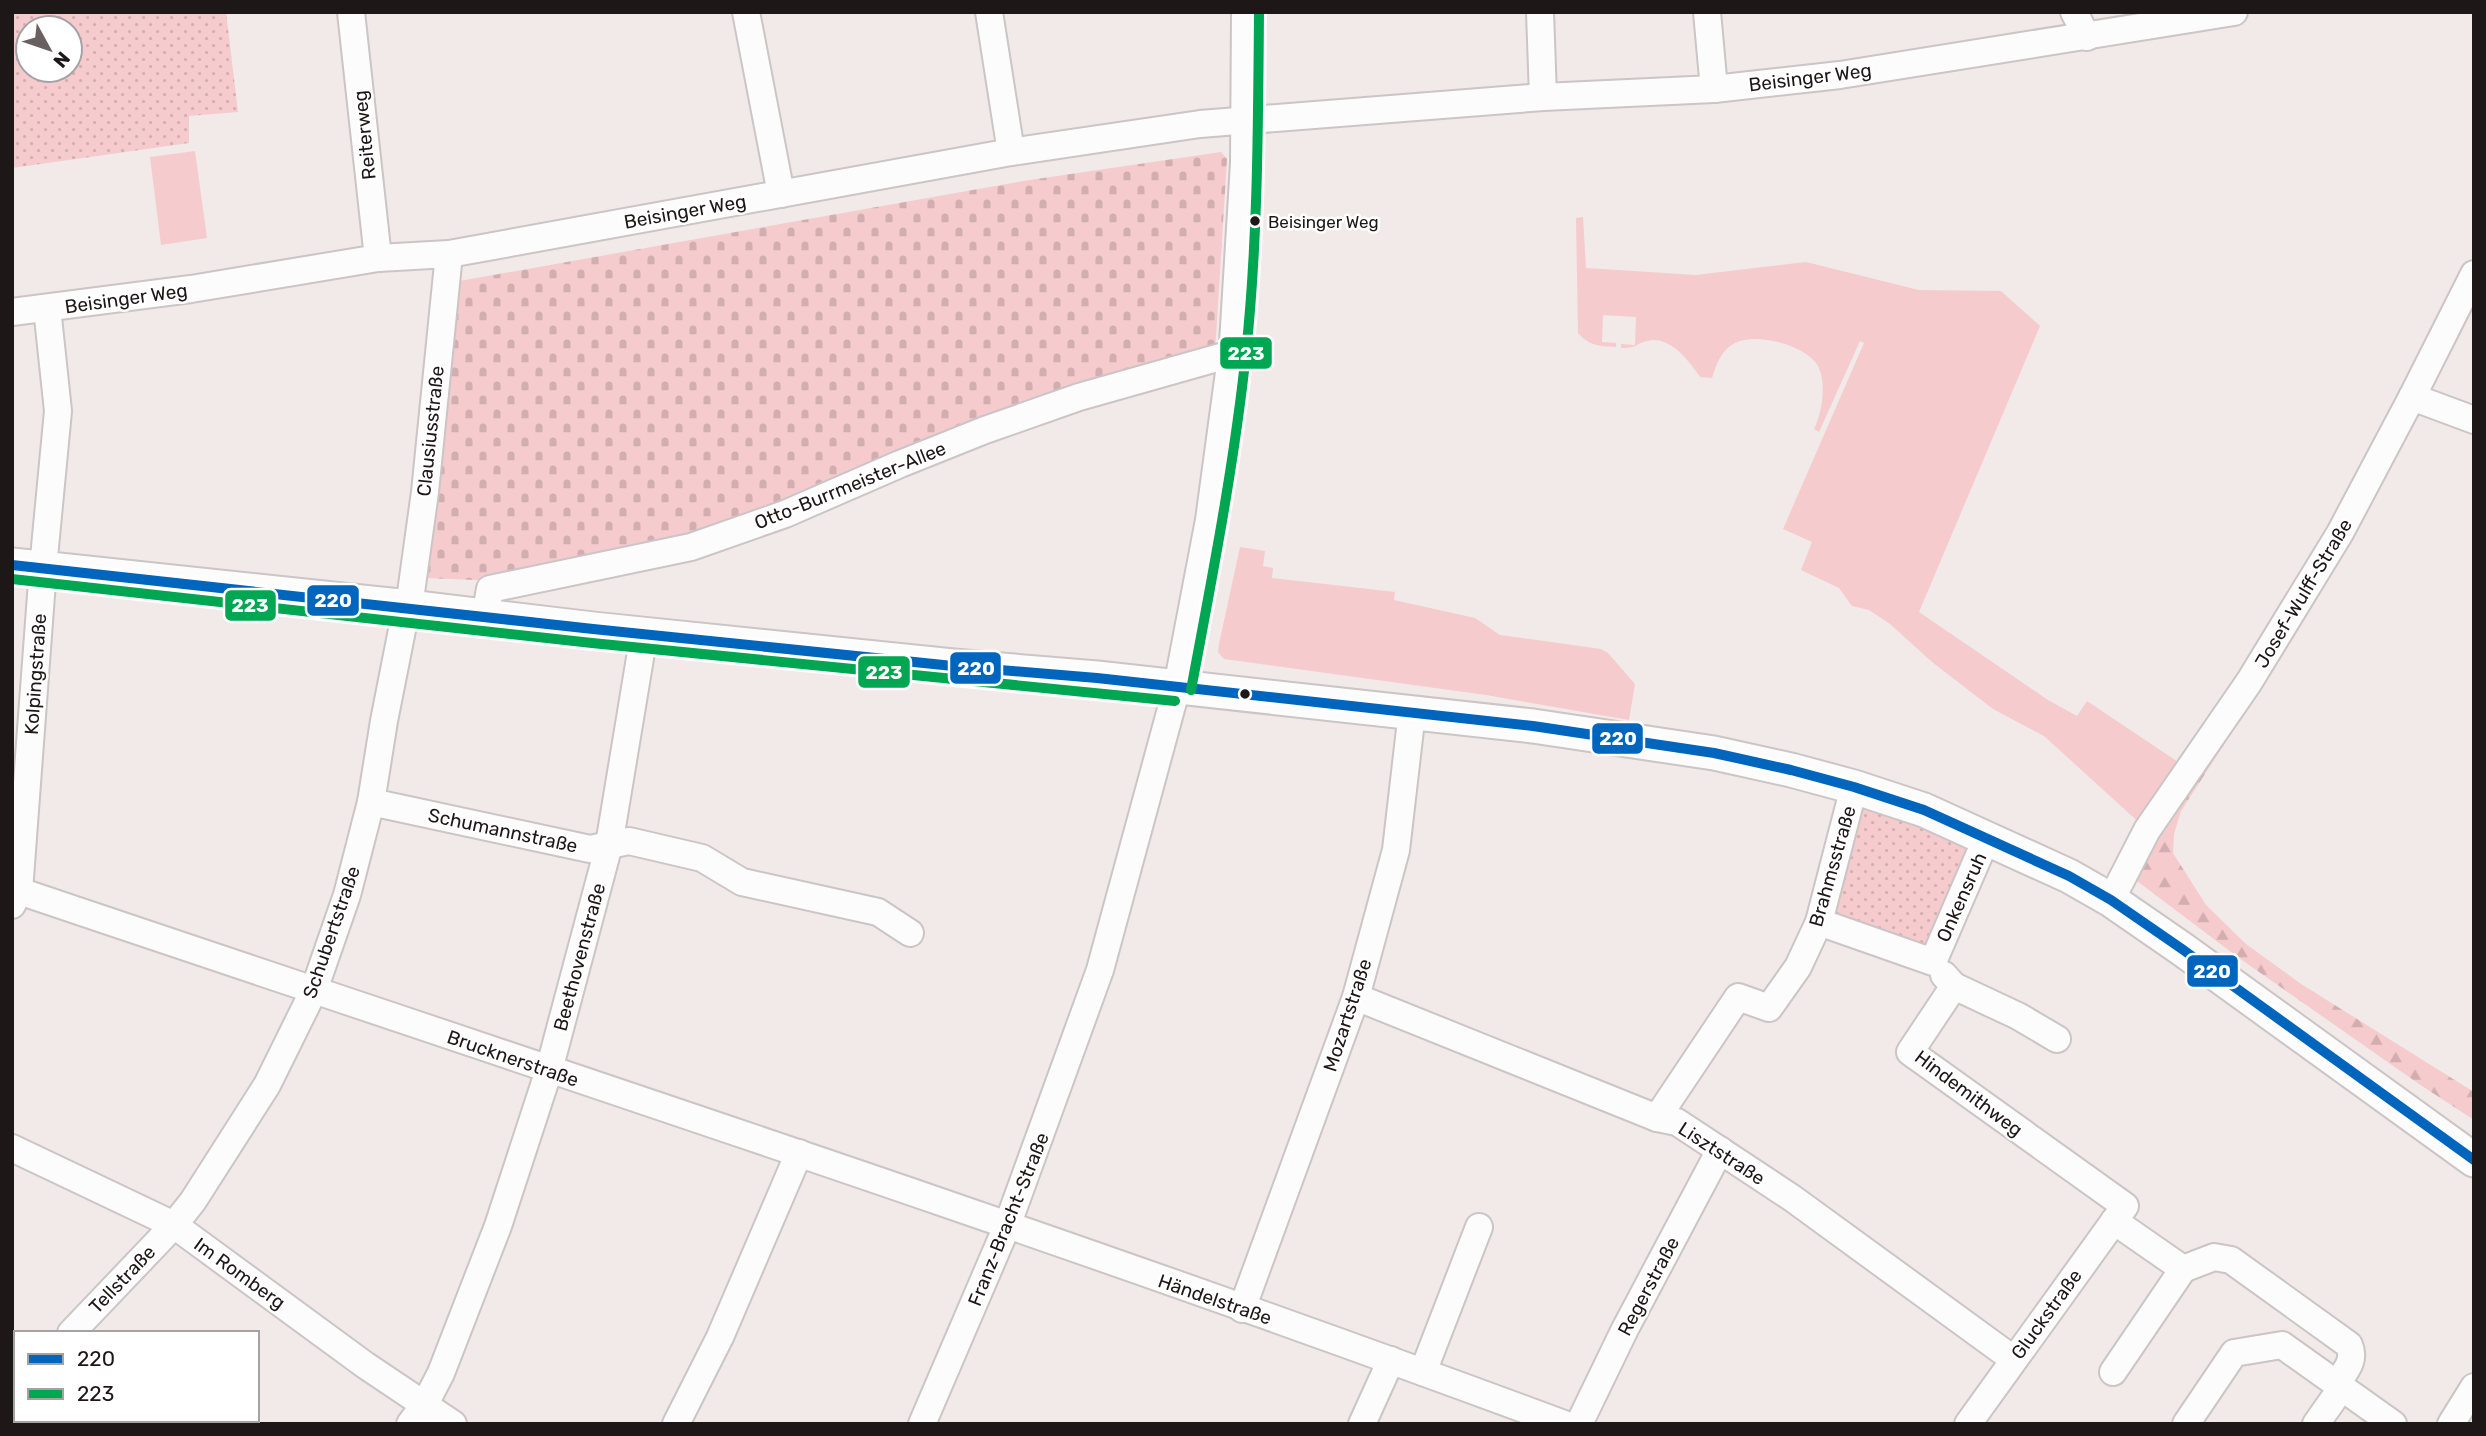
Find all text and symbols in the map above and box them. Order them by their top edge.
north arrow [14,14,84,84]
text: N [48,47,75,72]
street label: Beisinger Weg [1747,59,1873,96]
street label: Reiterweg [348,89,381,181]
street label: Beisinger Weg [622,189,748,234]
place label: Beisinger Weg [1268,212,1379,232]
marker: Beisinger Weg [1248,214,1262,228]
street label: Beisinger Weg [63,279,189,318]
line badge: 223 [1219,336,1273,370]
text: 223 [1227,342,1265,365]
street label: Clausiusstraße [412,365,449,497]
street label: Otto-Burrmeister-Allee [751,436,949,534]
street label: Josef-Wulff-Straße [2250,515,2357,672]
line badge: 220 [306,584,360,617]
line badge: 223 [224,589,277,622]
text: 220 [314,589,352,612]
text: 223 [231,594,269,617]
street label: Kolpingstraße [20,613,51,736]
line badge: 220 [949,651,1002,685]
line badge: 223 [857,655,911,689]
text: 220 [957,657,995,680]
text: 223 [865,661,903,684]
unlabelled marker [1238,687,1252,701]
line badge: 220 [1591,722,1644,755]
text: 220 [1599,727,1637,750]
street label: Schumannstraße [426,803,580,858]
street label: Brahmsstraße [1804,803,1861,929]
street label: Onkensruh [1931,849,1991,946]
street label: Schubertstraße [298,863,365,1001]
street label: Beethovenstraße [549,881,610,1034]
line badge: 220 [2186,954,2239,988]
street label: Mozartstraße [1318,956,1377,1074]
text: 220 [2193,960,2231,983]
street label: Brucknerstraße [444,1025,582,1092]
street label: Hindemithweg [1910,1045,2027,1141]
street label: Lisztstraße [1674,1117,1769,1190]
street label: Franz-Bracht-Straße [963,1129,1054,1309]
street label: Im Romberg [190,1233,290,1314]
street label: Regerstraße [1613,1233,1684,1340]
street label: Tellstraße [84,1241,160,1318]
street label: Gluckstraße [2006,1265,2087,1364]
street label: Händelstraße [1155,1269,1275,1330]
legend [14,1331,259,1422]
text: 220 [77,1346,115,1371]
text: 223 [77,1381,114,1406]

